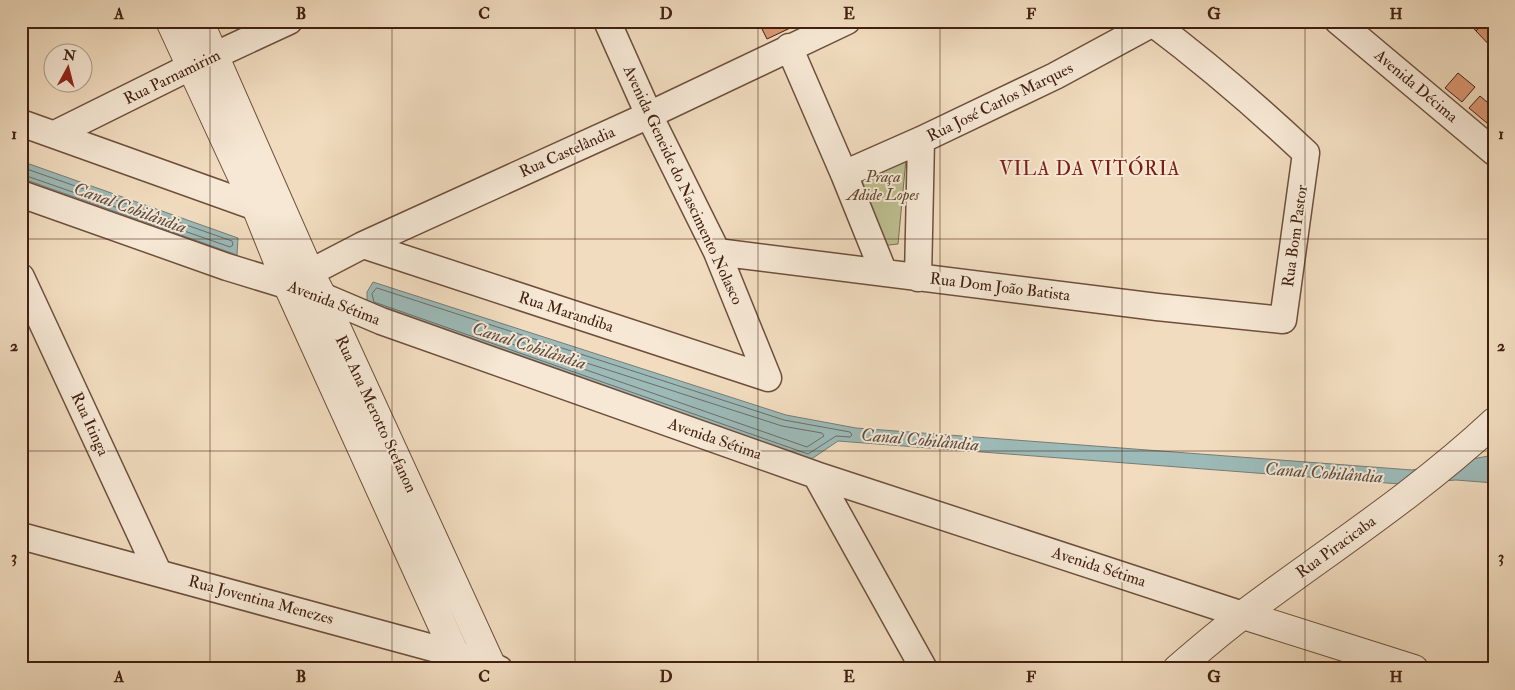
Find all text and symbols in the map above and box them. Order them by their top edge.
text: A [113,4,125,24]
text: B [296,4,306,24]
text: C [478,4,490,24]
text: D [659,4,673,24]
text: E [843,4,855,24]
text: F [1026,4,1036,24]
text: G [1207,4,1221,24]
text: H [1389,4,1403,24]
north arrow [42,42,92,92]
street label: Rua Parnamirim [120,45,224,109]
street label: Avenida Décima [1369,45,1462,127]
text: N [61,46,77,65]
street label: Rua José Carlos Marques [924,58,1077,147]
street label: Avenida Geneide do Nascimento Nolasco [618,61,747,308]
street label: Rua Castelândia [516,122,618,182]
text: 1 [11,124,17,144]
text: 1 [1498,124,1504,144]
district label: VILA DA VITÓRIA [999,155,1181,181]
park label: Praça Adide Lopes [845,167,920,205]
water label: Canal Cobilândia [70,177,190,239]
street label: Rua Bom Pastor [1278,183,1312,289]
street label: Rua Dom João Batista [929,268,1072,307]
street label: Avenida Sétima [284,276,383,330]
street label: Rua Marandiba [516,287,616,337]
water label: Canal Cobilândia [469,317,589,375]
street label: Rua Ana Merotto Stefanon [331,332,421,496]
text: 2 [10,336,18,356]
text: 2 [1497,336,1505,356]
street label: Rua Itinga [67,389,114,459]
street label: Avenida Sétima [665,413,765,464]
water label: Canal Cobilândia [860,423,980,457]
water label: Canal Cobilândia [1264,457,1384,489]
street label: Rua Piracicaba [1292,511,1380,583]
street label: Avenida Sétima [1049,542,1149,592]
text: 3 [11,547,17,567]
text: 3 [1498,547,1504,567]
street label: Rua Joventina Menezes [186,571,336,630]
text: A [113,667,125,687]
text: B [296,667,306,687]
text: C [478,667,490,687]
text: D [659,667,673,687]
text: E [843,667,855,687]
text: F [1026,667,1036,687]
text: G [1207,667,1221,687]
text: H [1389,667,1403,687]

